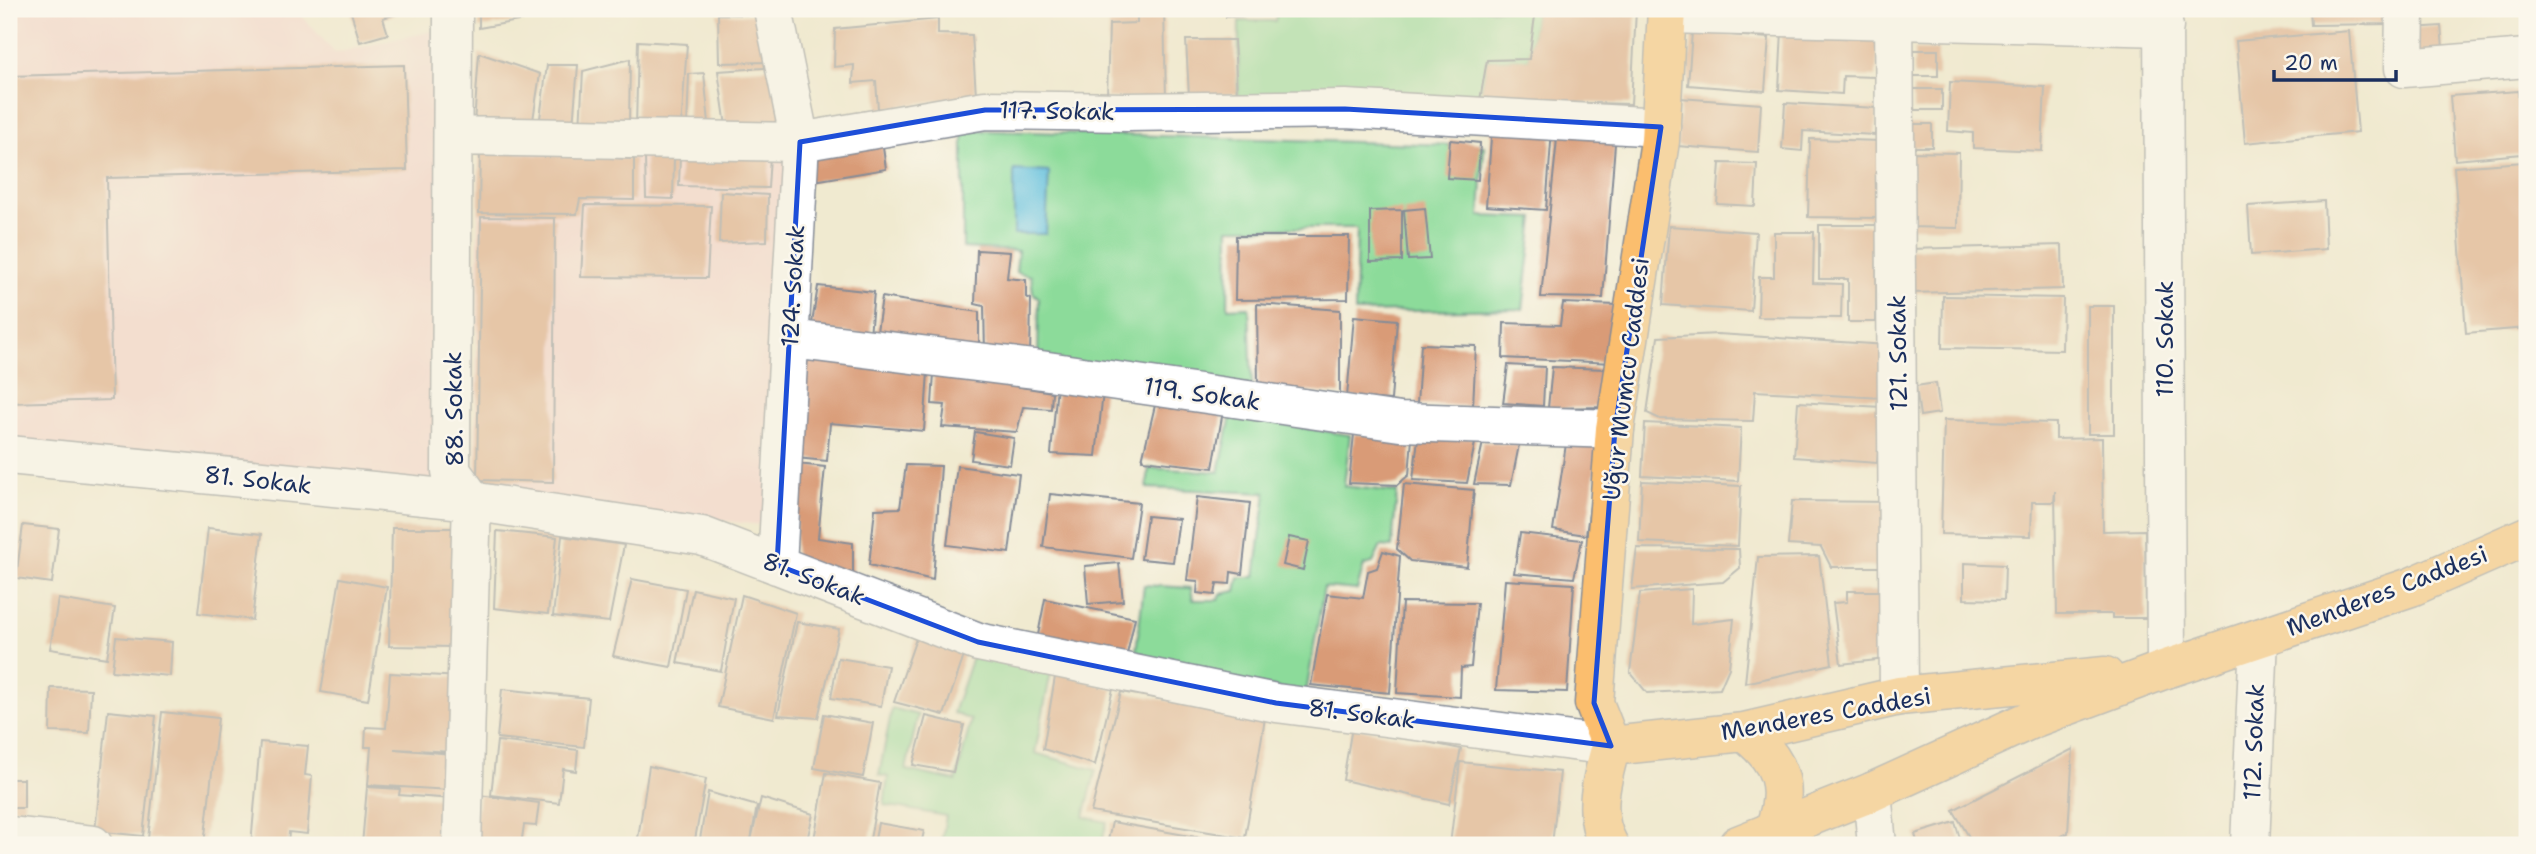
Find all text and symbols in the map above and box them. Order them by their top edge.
scale bar [2274,38,2396,82]
text: 20 m [2284,49,2338,77]
street label: 117. Sokak [999,94,1115,128]
street label: 124. Sokak [774,224,812,348]
street label: Uğur Mumcu Caddesi [1595,256,1657,502]
street label: 110. Sokak [2149,280,2181,398]
street label: 121. Sokak [1881,295,1915,411]
street label: 88. Sokak [437,351,471,467]
street label: 119. Sokak [1142,370,1262,418]
street label: 81. Sokak [203,458,313,502]
street label: Menderes Caddesi [2282,538,2492,644]
street label: 81. Sokak [758,545,870,613]
street label: Menderes Caddesi [1718,680,1934,748]
street label: 112. Sokak [2236,683,2272,801]
street label: 81. Sokak [1307,692,1417,736]

